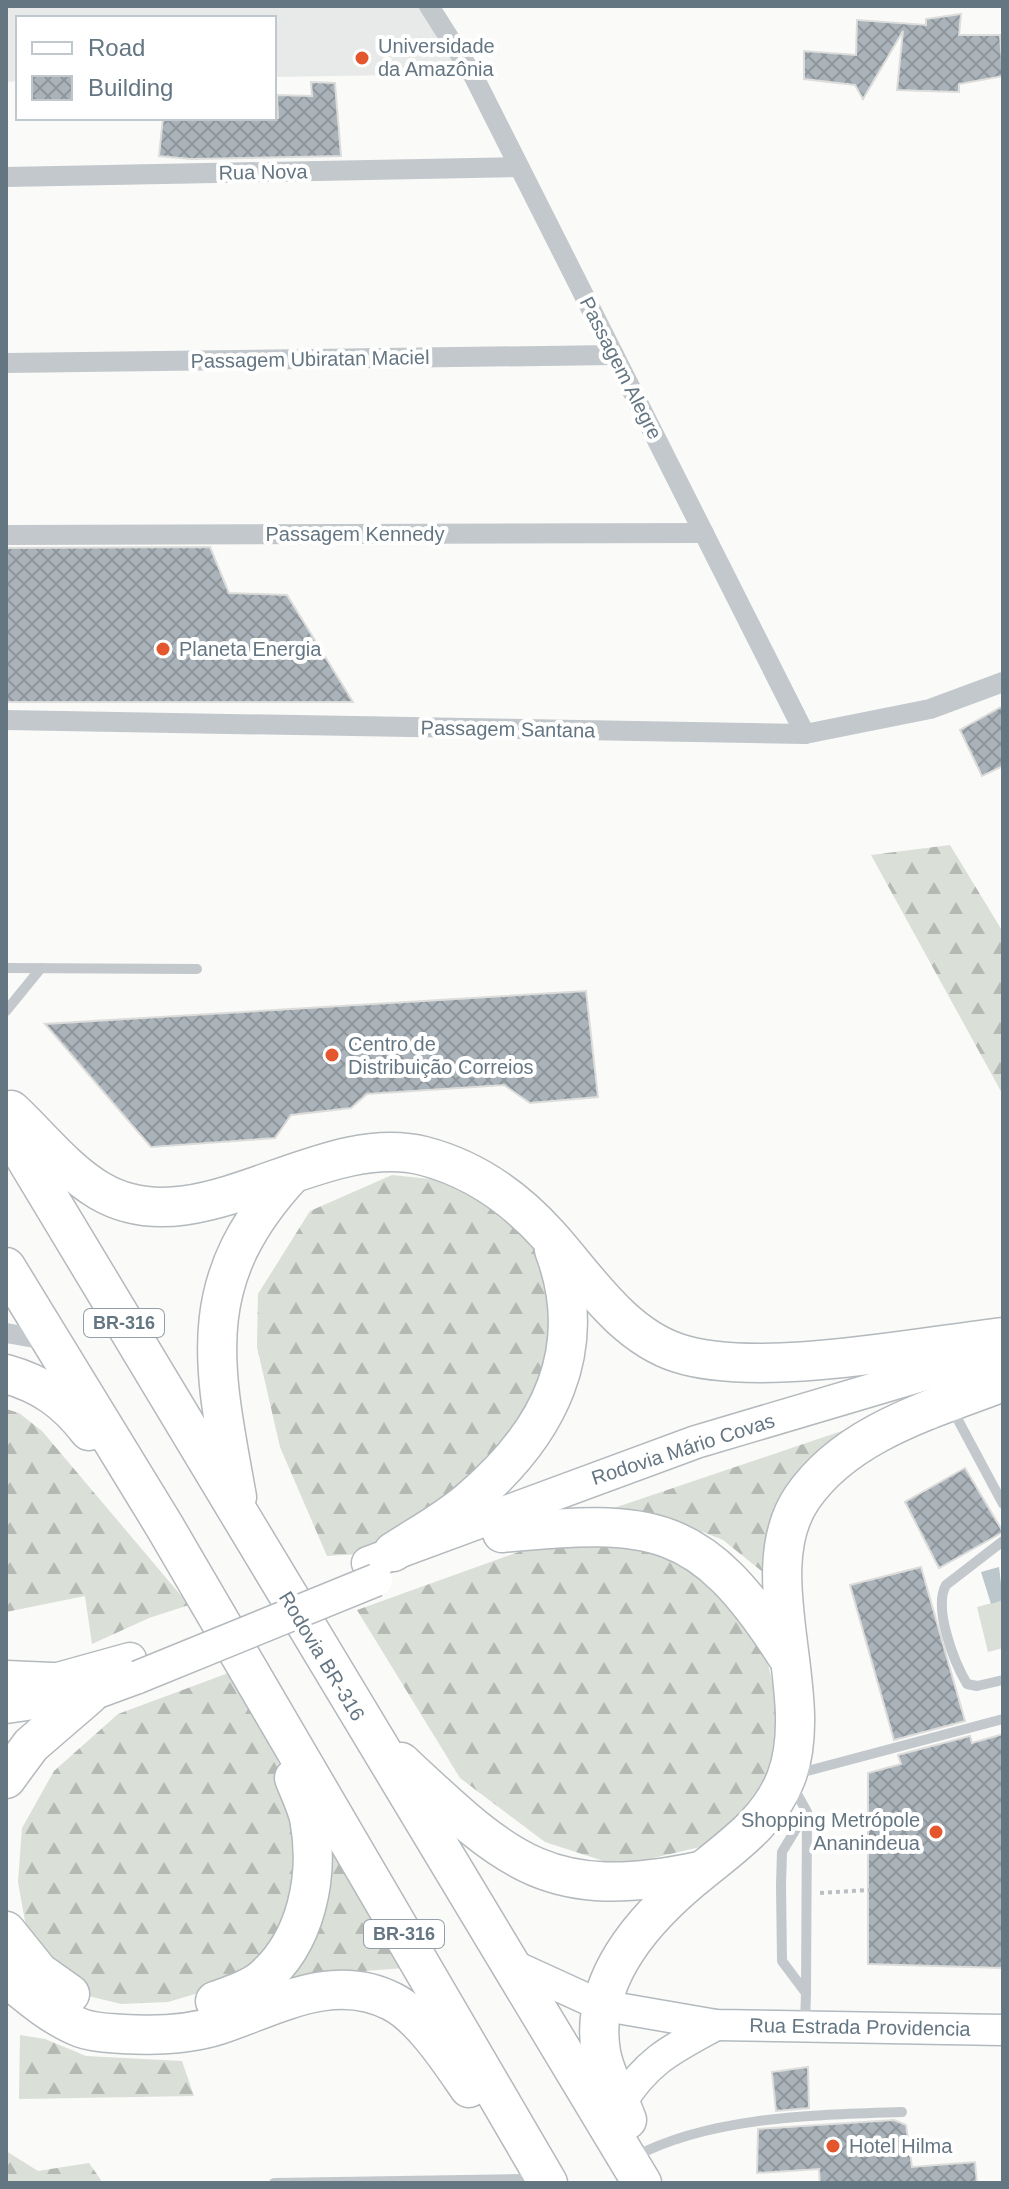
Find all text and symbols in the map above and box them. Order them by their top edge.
legend [16,16,276,120]
text: Road [88,34,145,61]
place label: Universidade da Amazônia [378,35,495,80]
marker: Universidade da Amazônia [353,49,371,67]
text: Building [88,74,173,101]
street label: Rua Nova [218,160,309,184]
street label: Passagem Alegre [576,293,666,443]
street label: Passagem Ubiratan Maciel [190,346,430,372]
street label: Passagem Kennedy [265,523,445,545]
place label: Planeta Energia [179,638,322,660]
marker: Planeta Energia [154,640,172,658]
street label: Passagem Santana [421,716,596,742]
place label: Centro de Distribuição Correios [348,1033,534,1078]
marker: Centro de Distribuição Correios [323,1046,341,1064]
road number: BR-316 [84,1309,164,1337]
street label: Rodovia Mário Covas [589,1409,777,1489]
street label: Rodovia BR-316 [275,1587,369,1725]
place label: Shopping Metrópole Ananindeua [741,1809,921,1854]
marker: Shopping Metrópole Ananindeua [927,1823,945,1841]
road number: BR-316 [364,1920,444,1948]
street label: Rua Estrada Providencia [749,2014,972,2040]
place label: Hotel Hilma [849,2135,953,2157]
marker: Hotel Hilma [824,2137,842,2155]

